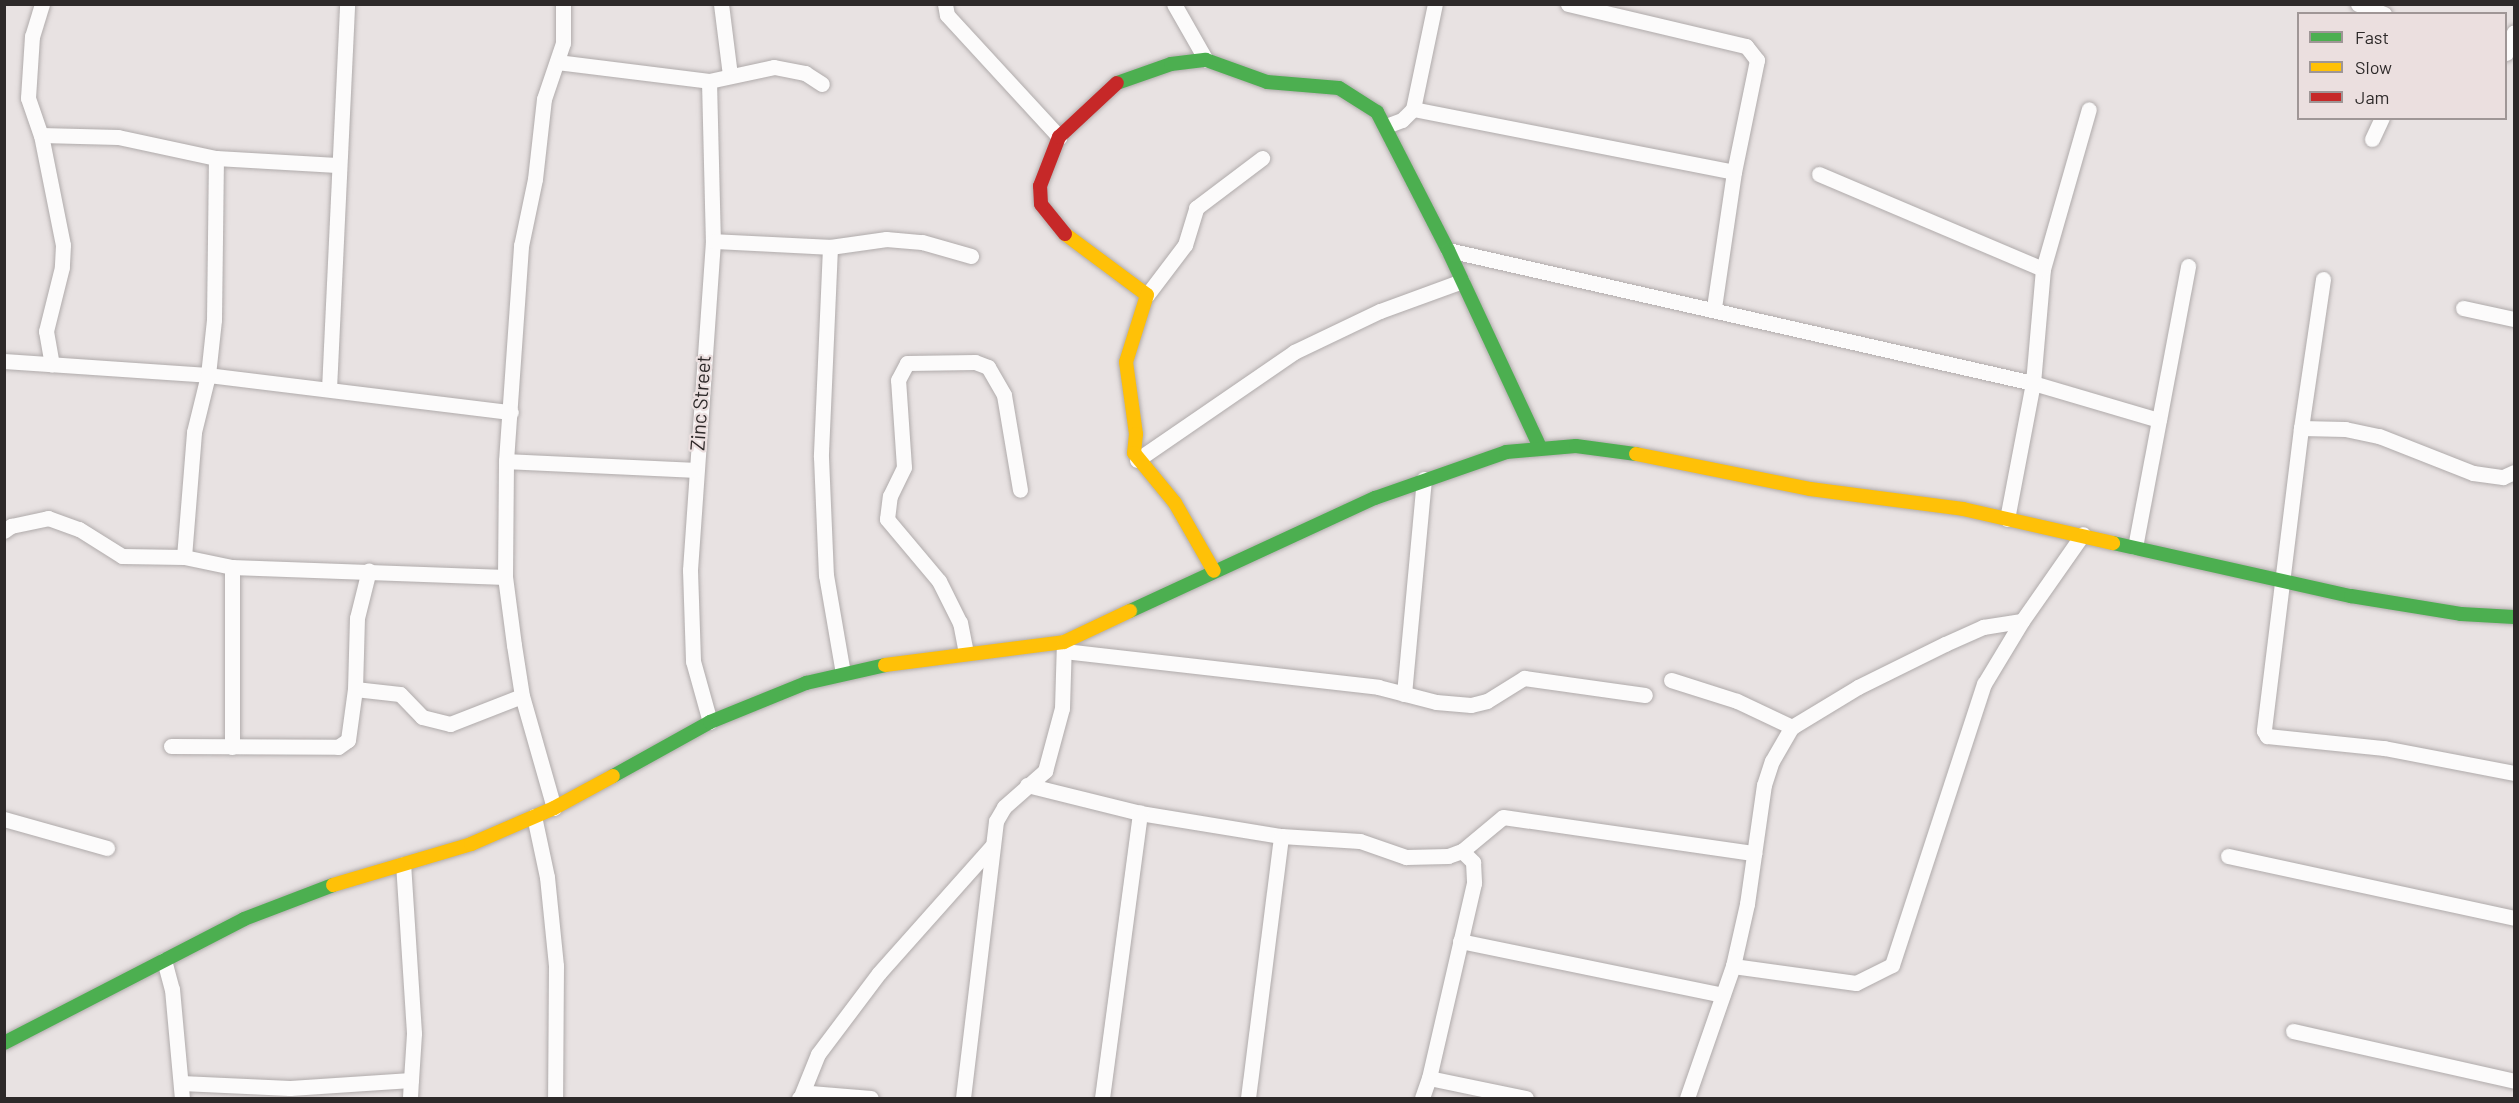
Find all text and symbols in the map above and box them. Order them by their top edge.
legend [2297,12,2507,120]
text: Fast [2355,26,2389,48]
text: Slow [2355,56,2392,78]
text: Jam [2355,86,2389,108]
street label: Zinc Street [685,354,715,452]

